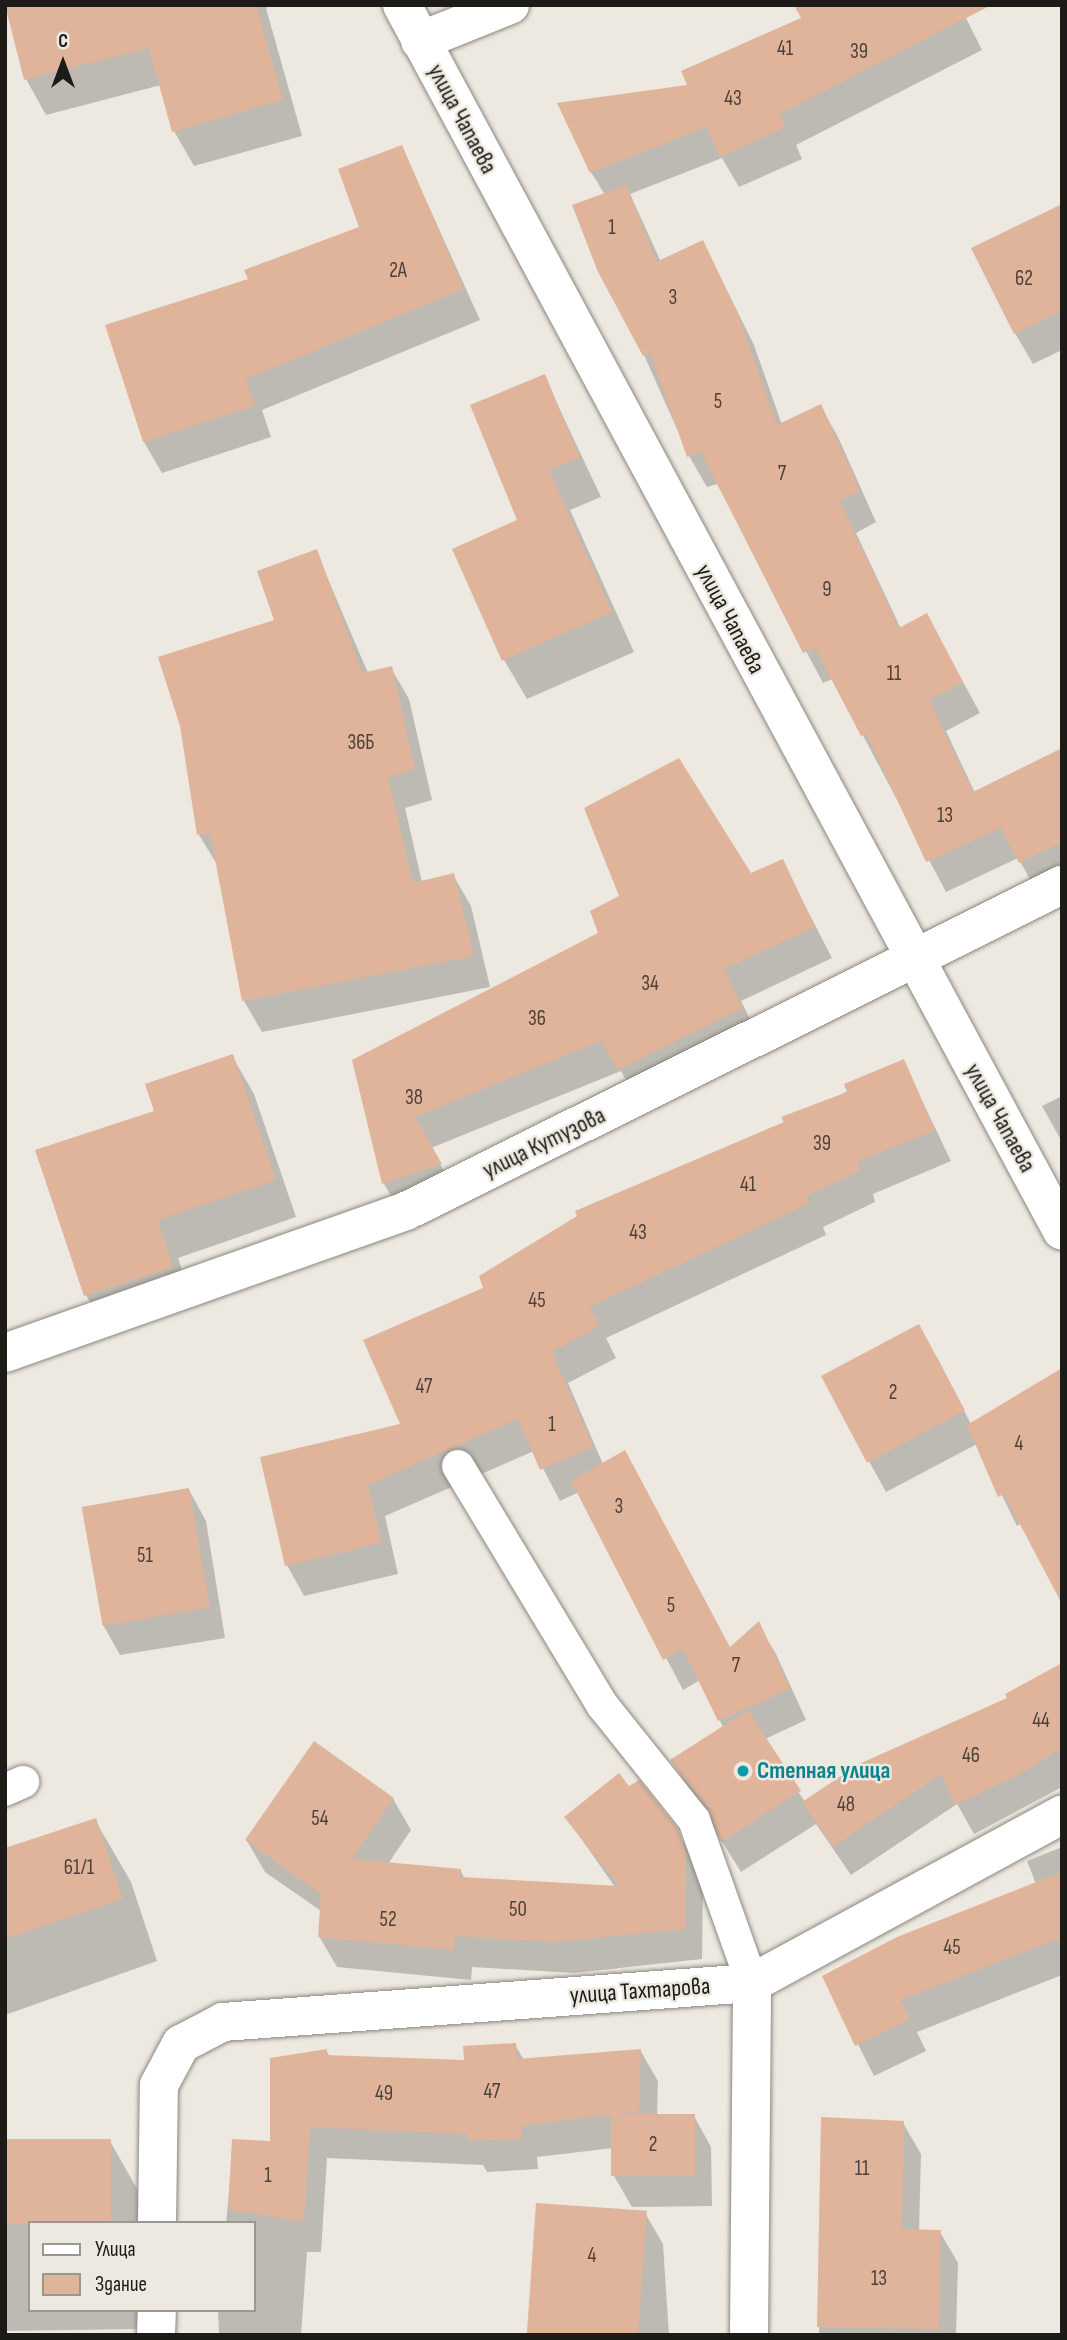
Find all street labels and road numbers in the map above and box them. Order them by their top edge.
street label: улица Чапаева [421,59,503,179]
street label: улица Чапаева [689,559,771,679]
street label: улица Чапаева [958,1059,1042,1177]
street label: улица Кутузова [478,1101,610,1185]
street label: улица Тахтарова [569,1972,711,2010]

